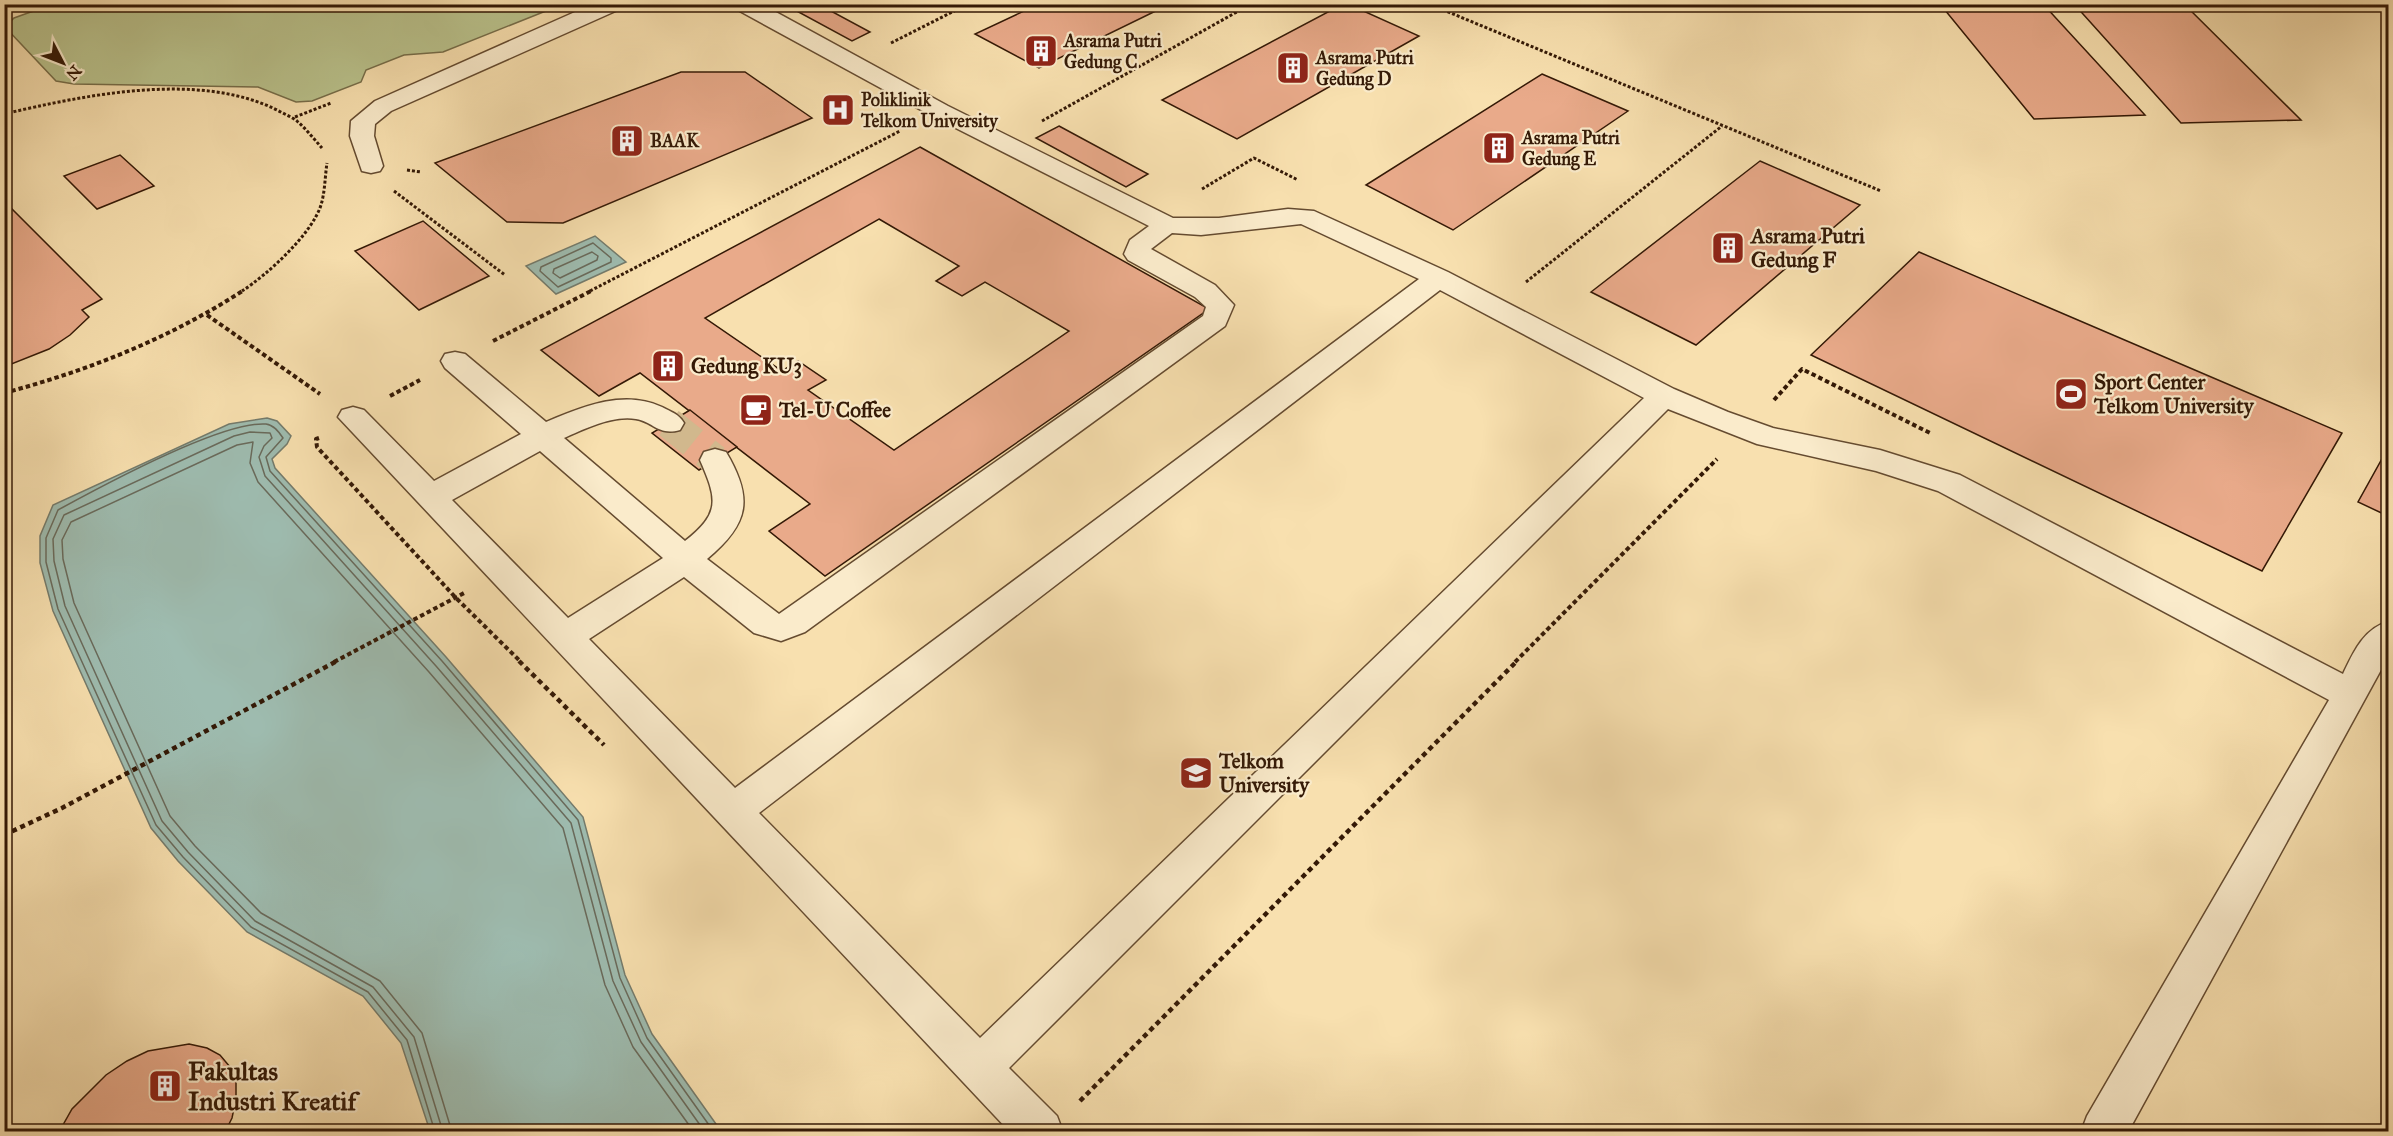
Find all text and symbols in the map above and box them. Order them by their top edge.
place label: Asrama Putri Gedung C [1063,30,1163,74]
north arrow [33,33,93,93]
building icon: Asrama Putri Gedung C [1023,33,1059,69]
place label: Asrama Putri Gedung D [1315,47,1415,91]
building icon: Asrama Putri Gedung D [1275,50,1311,86]
text: N [62,61,85,84]
place label: Poliklinik Telkom University [860,89,999,133]
hospital icon: Poliklinik Telkom University [820,92,856,128]
building icon: BAAK [609,123,645,159]
place label: Asrama Putri Gedung E [1521,127,1621,171]
place label: BAAK [650,130,700,152]
building icon: Asrama Putri Gedung E [1481,130,1517,166]
place label: Asrama Putri Gedung F [1749,223,1865,273]
building icon: Asrama Putri Gedung F [1710,230,1746,266]
building icon: Gedung KU3 [650,348,686,384]
place label: Gedung KU3 [691,353,802,379]
place label: Sport Center Telkom University [2093,369,2255,419]
sports icon: Sport Center Telkom University [2053,376,2089,412]
cafe icon: Tel-U Coffee [738,392,774,428]
place label: Tel-U Coffee [778,397,891,423]
place label: Telkom University [1218,748,1310,798]
school or university icon: Telkom University [1178,755,1214,791]
place label: Fakultas Industri Kreatif [188,1055,360,1117]
building icon: Fakultas Industri Kreatif [147,1068,183,1104]

